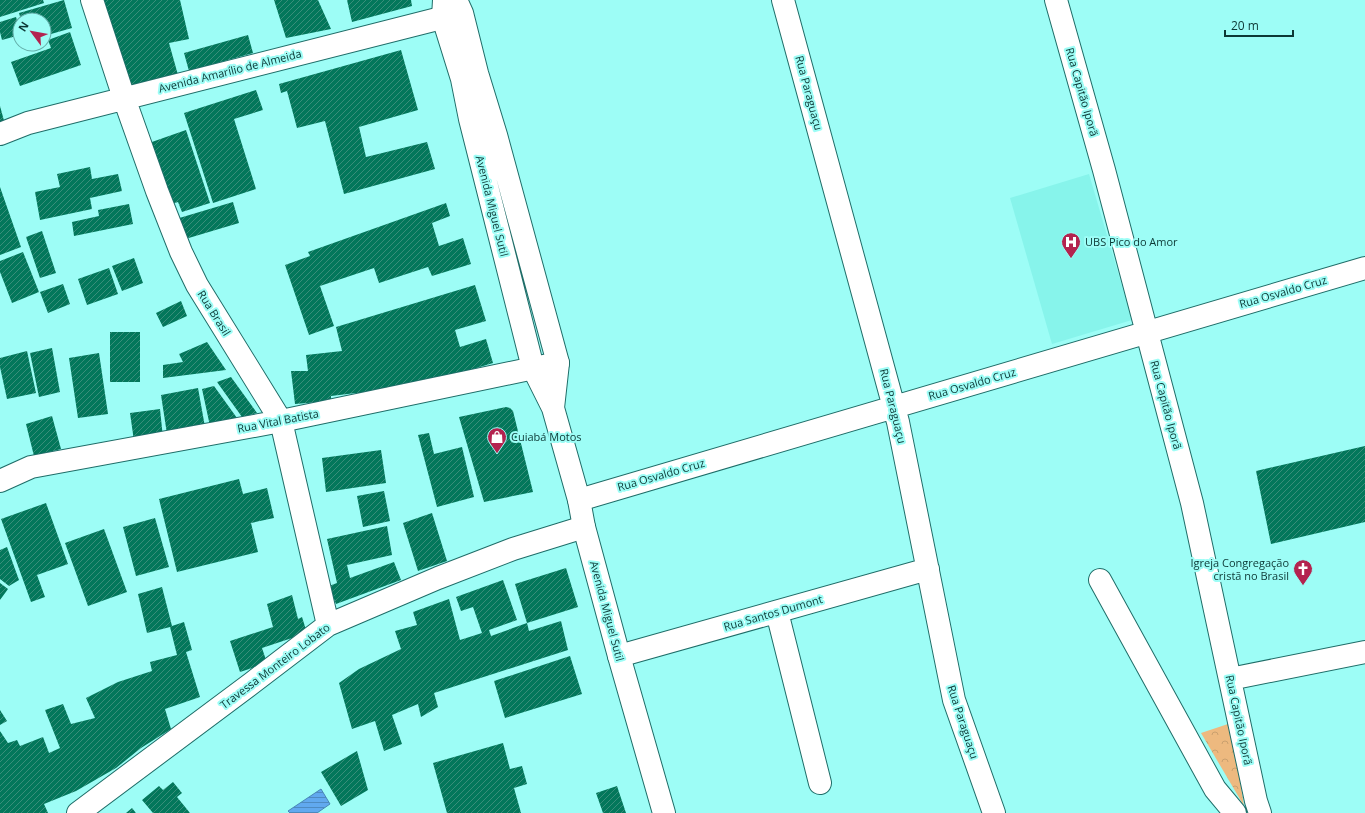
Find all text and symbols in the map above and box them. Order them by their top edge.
north arrow [12,12,52,52]
scale bar [1225,12,1293,38]
text: 20 m [1231,17,1259,34]
text: N [14,19,32,34]
street label: Avenida Amarílio de Almeida [157,45,303,96]
street label: Rua Capitão Iporã [1063,46,1102,138]
street label: Rua Paraguaçu [792,54,827,132]
street label: Avenida Miguel Sutil [473,154,512,258]
hospital icon: UBS Pico do Amor [1060,231,1082,259]
place label: UBS Pico do Amor [1085,234,1178,249]
street label: Rua Osvaldo Cruz [1237,272,1328,311]
street label: Rua Brasil [195,287,234,338]
street label: Rua Capitão Iporã [1147,359,1186,451]
street label: Rua Osvaldo Cruz [926,364,1017,403]
street label: Rua Paraguaçu [877,367,910,445]
street label: Rua Vital Batista [236,405,320,436]
shop icon: Cuiabá Motos [486,426,508,454]
place label: Cuiabá Motos [511,429,582,444]
street label: Rua Osvaldo Cruz [615,455,706,494]
place label: Igreja Congregação cristã no Brasil [1191,555,1289,583]
church icon: Igreja Congregação cristã no Brasil [1292,558,1314,586]
street label: Avenida Miguel Sutil [587,559,628,663]
street label: Rua Santos Dumont [722,591,824,634]
street label: Travessa Monteiro Lobato [217,619,333,712]
street label: Rua Capitão Iporã [1223,674,1256,766]
street label: Rua Paraguaçu [944,683,982,761]

